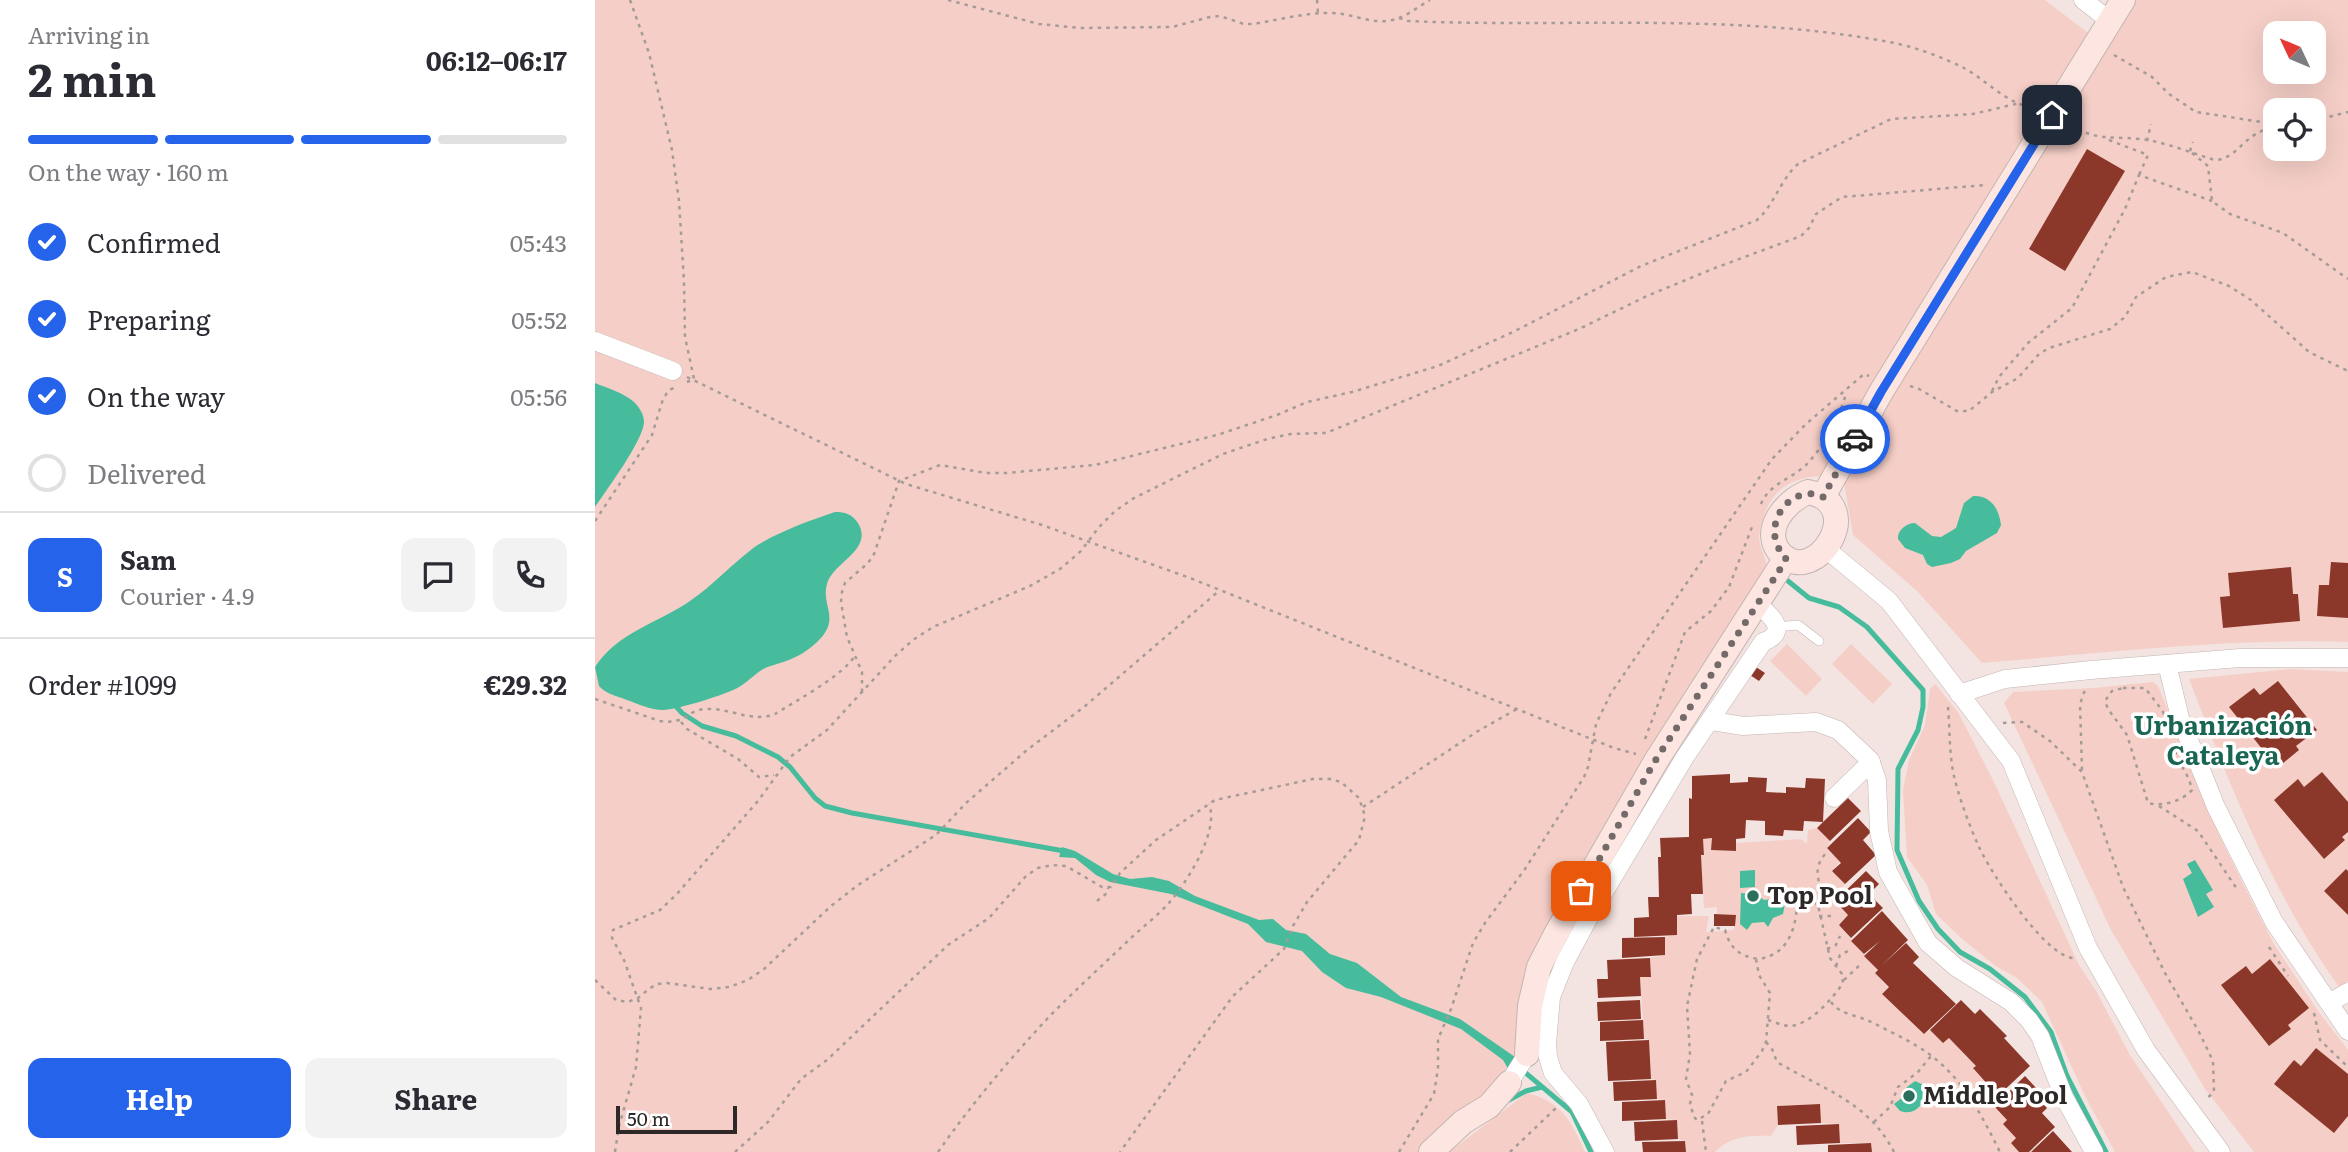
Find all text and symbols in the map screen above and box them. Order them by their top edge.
text: Arriving in [28,17,150,51]
north arrow [2263,21,2326,84]
map controls [2263,21,2326,161]
text: 06:12–06:17 [426,40,567,79]
text: 2 min [28,43,157,111]
pin [2022,85,2082,145]
icon: home [2033,96,2071,134]
button: locate [2263,98,2326,161]
text: On the way · 160 m [28,154,229,188]
text: Confirmed [87,222,221,261]
icon: check [28,223,66,261]
text: 05:43 [510,225,567,259]
text: Preparing [87,299,210,338]
icon: check [28,300,66,338]
text: 05:52 [511,302,567,336]
text: On the way [87,376,225,415]
icon: check [28,377,66,415]
text: 05:56 [510,379,567,413]
courier [1820,404,1890,474]
icon: car [1836,420,1874,458]
text: Delivered [87,453,206,492]
button: chat [401,538,475,612]
button: phone [493,538,567,612]
text: Sam [120,539,176,578]
text: S [57,556,73,595]
text: Courier · 4.9 [120,578,254,612]
text: Order #1099 [28,664,177,703]
text: €29.32 [484,664,567,703]
district label: Urbanización Cataleya [2134,704,2312,773]
pin [1551,861,1611,921]
icon: bag [1562,872,1600,910]
place label: Top Pool [1767,876,1873,911]
marker: Top Pool [1745,888,1761,904]
button: Help [28,1058,291,1138]
button: Share [305,1058,567,1138]
place label: Middle Pool [1923,1076,2068,1111]
marker: Middle Pool [1901,1088,1917,1104]
scale bar [616,1103,737,1135]
text: 50 m [627,1104,670,1132]

